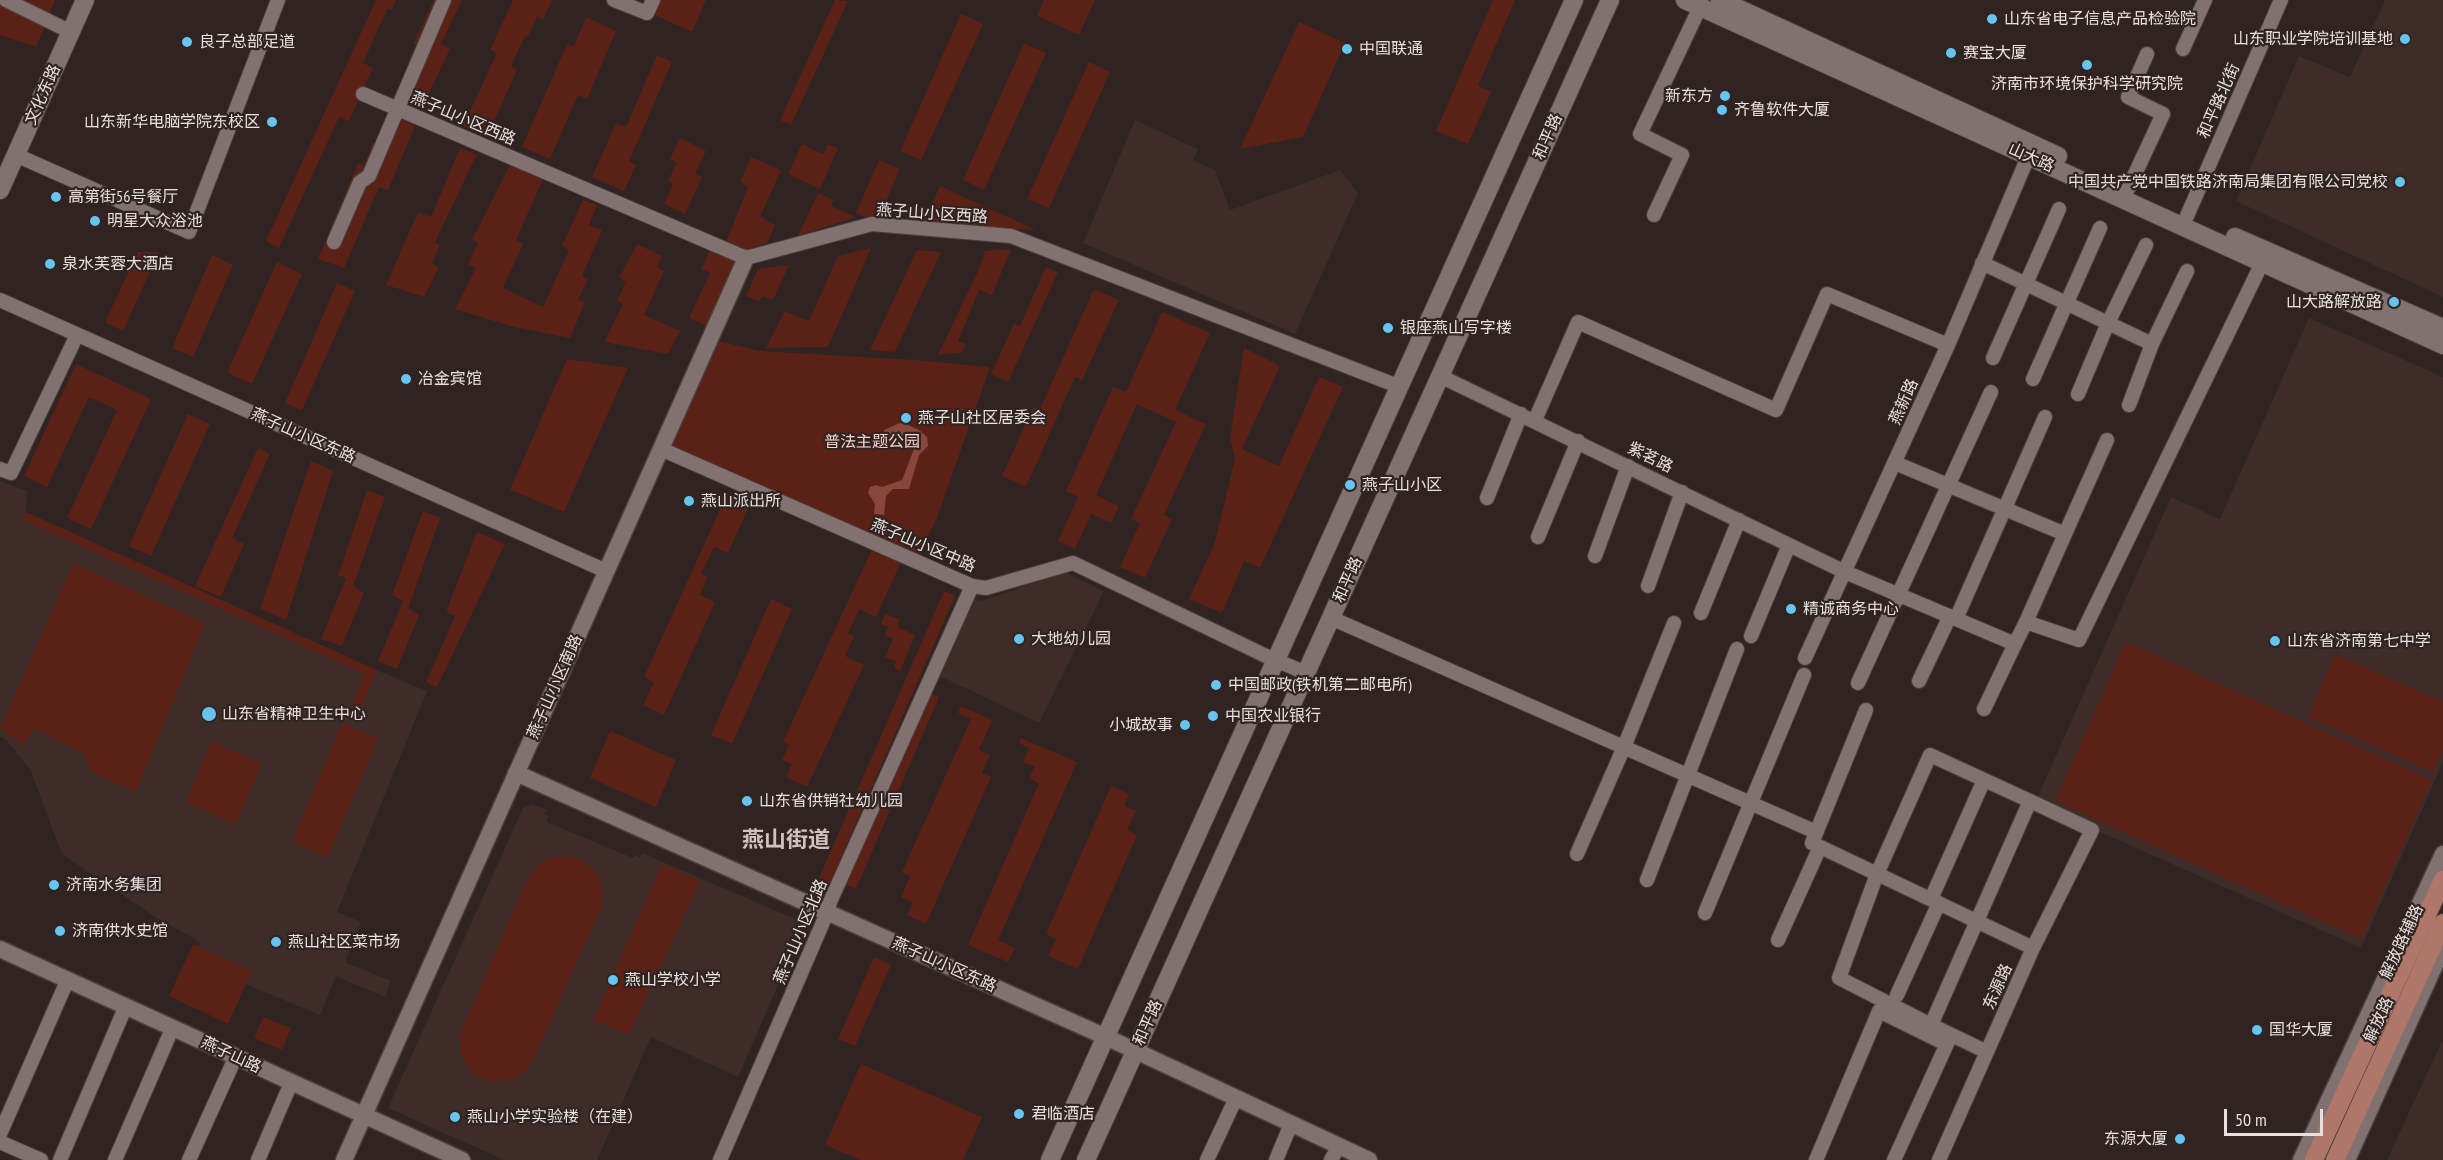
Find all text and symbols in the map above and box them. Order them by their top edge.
place label: 山东省电子信息产品检验院 [2004,9,2196,29]
marker: 山东省电子信息产品检验院 [1985,12,1999,26]
place label: 山东职业学院培训基地 [2233,29,2393,49]
place label: 良子总部足道 [199,32,295,52]
marker: 山东职业学院培训基地 [2398,32,2412,46]
marker: 良子总部足道 [180,35,194,49]
place label: 中国联通 [1359,39,1423,59]
marker: 中国联通 [1340,42,1354,56]
place label: 赛宝大厦 [1963,43,2027,63]
marker: 赛宝大厦 [1944,46,1958,60]
marker: 济南市环境保护科学研究院 [2080,58,2094,72]
street label: 和平路北街 [2194,61,2244,141]
street label: 文化东路 [21,62,65,128]
place label: 济南市环境保护科学研究院 [1991,74,2183,94]
place label: 新东方 [1665,86,1713,106]
street label: 燕子山小区西路 [408,88,518,150]
marker: 新东方 [1718,89,1732,103]
place label: 齐鲁软件大厦 [1734,100,1830,120]
marker: 齐鲁软件大厦 [1715,103,1729,117]
street label: 和平路 [1529,111,1567,163]
place label: 山东新华电脑学院东校区 [84,112,260,132]
marker: 山东新华电脑学院东校区 [265,115,279,129]
street label: 山大路 [2005,139,2057,177]
place label: 中国共产党中国铁路济南局集团有限公司党校 [2068,172,2388,192]
marker: 中国共产党中国铁路济南局集团有限公司党校 [2393,175,2407,189]
place label: 高第街56号餐厅 [68,187,178,207]
marker: 高第街56号餐厅 [49,190,63,204]
street label: 燕子山小区西路 [875,201,989,227]
place label: 明星大众浴池 [107,211,203,231]
marker: 明星大众浴池 [88,214,102,228]
place label: 泉水芙蓉大酒店 [62,254,174,274]
marker: 泉水芙蓉大酒店 [43,257,57,271]
place label: 山大路解放路 [2286,292,2382,312]
marker: 山大路解放路 [2387,295,2401,309]
place label: 银座燕山写字楼 [1400,318,1512,338]
marker: 银座燕山写字楼 [1381,321,1395,335]
place label: 冶金宾馆 [418,369,482,389]
marker: 冶金宾馆 [399,372,413,386]
street label: 燕新路 [1885,376,1923,428]
street label: 燕子山小区东路 [248,404,358,468]
place label: 燕子山社区居委会 [918,408,1046,428]
marker: 燕子山社区居委会 [899,411,913,425]
park label: 普法主题公园 [824,432,920,452]
street label: 紫茗路 [1624,439,1676,477]
place label: 燕子山小区 [1362,475,1442,495]
marker: 燕子山小区 [1343,478,1357,492]
place label: 燕山派出所 [701,491,781,511]
marker: 燕山派出所 [682,494,696,508]
street label: 燕子山小区中路 [868,515,978,577]
street label: 和平路 [1329,554,1367,606]
place label: 精诚商务中心 [1803,599,1899,619]
marker: 精诚商务中心 [1784,602,1798,616]
place label: 大地幼儿园 [1031,629,1111,649]
place label: 山东省济南第七中学 [2287,631,2431,651]
street label: 燕子山小区南路 [523,632,587,742]
marker: 大地幼儿园 [1012,632,1026,646]
marker: 山东省济南第七中学 [2268,634,2282,648]
place label: 中国邮政(铁机第二邮电所) [1228,675,1411,695]
marker: 中国邮政(铁机第二邮电所) [1209,678,1223,692]
place label: 山东省精神卫生中心 [222,704,366,724]
marker: 山东省精神卫生中心 [200,705,218,723]
place label: 中国农业银行 [1225,706,1321,726]
marker: 中国农业银行 [1206,709,1220,723]
place label: 小城故事 [1109,715,1173,735]
marker: 小城故事 [1178,718,1192,732]
place label: 山东省供销社幼儿园 [759,791,903,811]
marker: 山东省供销社幼儿园 [740,794,754,808]
district label: 燕山街道 [742,828,830,854]
place label: 济南水务集团 [66,875,162,895]
street label: 燕子山小区北路 [770,877,832,987]
marker: 济南水务集团 [47,878,61,892]
street label: 解放路辅路 [2376,902,2428,982]
place label: 济南供水史馆 [72,921,168,941]
marker: 济南供水史馆 [53,924,67,938]
place label: 燕山社区菜市场 [288,932,400,952]
street label: 燕子山小区东路 [889,933,999,997]
marker: 燕山社区菜市场 [269,935,283,949]
street label: 东源路 [1979,961,2017,1013]
place label: 燕山学校小学 [625,970,721,990]
marker: 燕山学校小学 [606,973,620,987]
street label: 解放路 [2360,994,2398,1046]
street label: 和平路 [1129,997,1167,1049]
place label: 国华大厦 [2269,1020,2333,1040]
marker: 国华大厦 [2250,1023,2264,1037]
street label: 燕子山路 [198,1033,264,1077]
scale bar [2227,1097,2326,1135]
place label: 君临酒店 [1031,1104,1095,1124]
place label: 燕山小学实验楼（在建） [467,1107,643,1127]
marker: 君临酒店 [1012,1107,1026,1121]
text: 50 m [2235,1108,2267,1131]
marker: 燕山小学实验楼（在建） [448,1110,462,1124]
place label: 东源大厦 [2104,1129,2168,1149]
marker: 东源大厦 [2173,1132,2187,1146]

